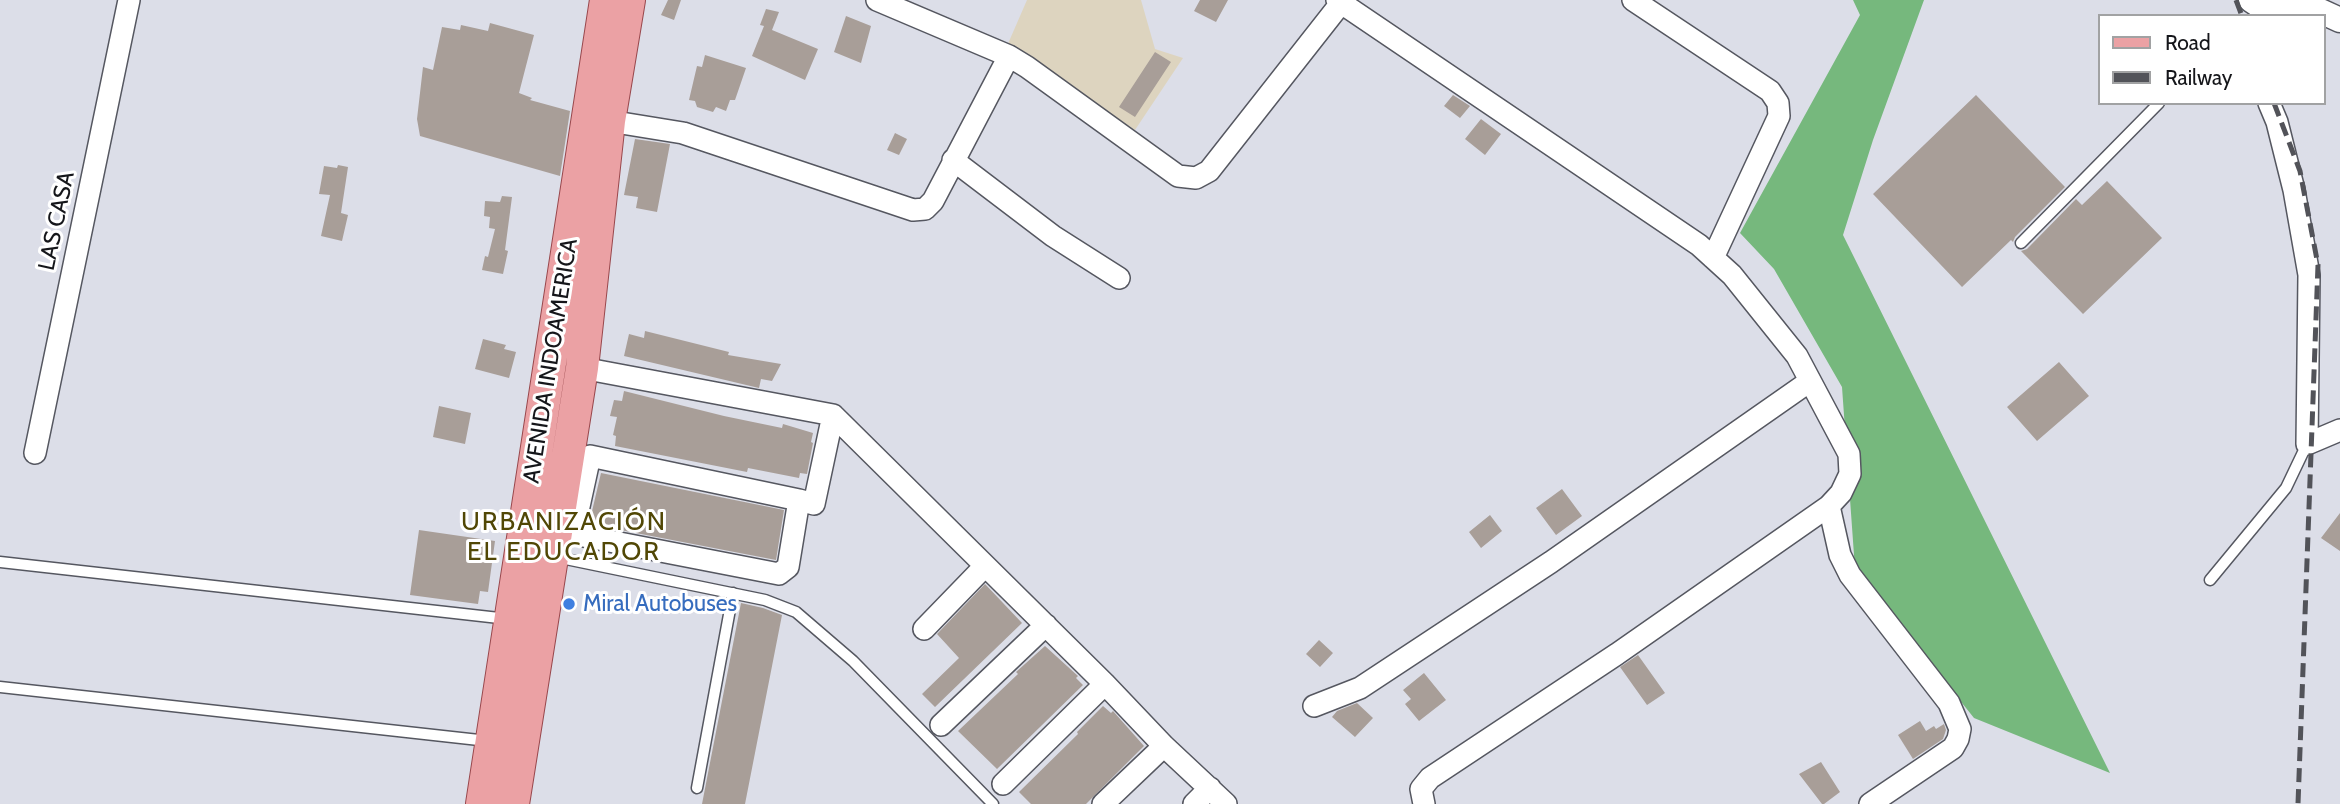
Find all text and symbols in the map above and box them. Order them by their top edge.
legend [2098,14,2326,105]
text: Road [2165,30,2211,55]
text: Railway [2165,65,2232,90]
street label: LAS CASA [33,169,81,273]
street label: AVENIDA INDOAMERICA [518,237,584,485]
district label: URBANIZACIÓN EL EDUCADOR [463,506,665,568]
place label: Miral Autobuses [583,590,737,618]
marker: Miral Autobuses [561,596,577,612]

